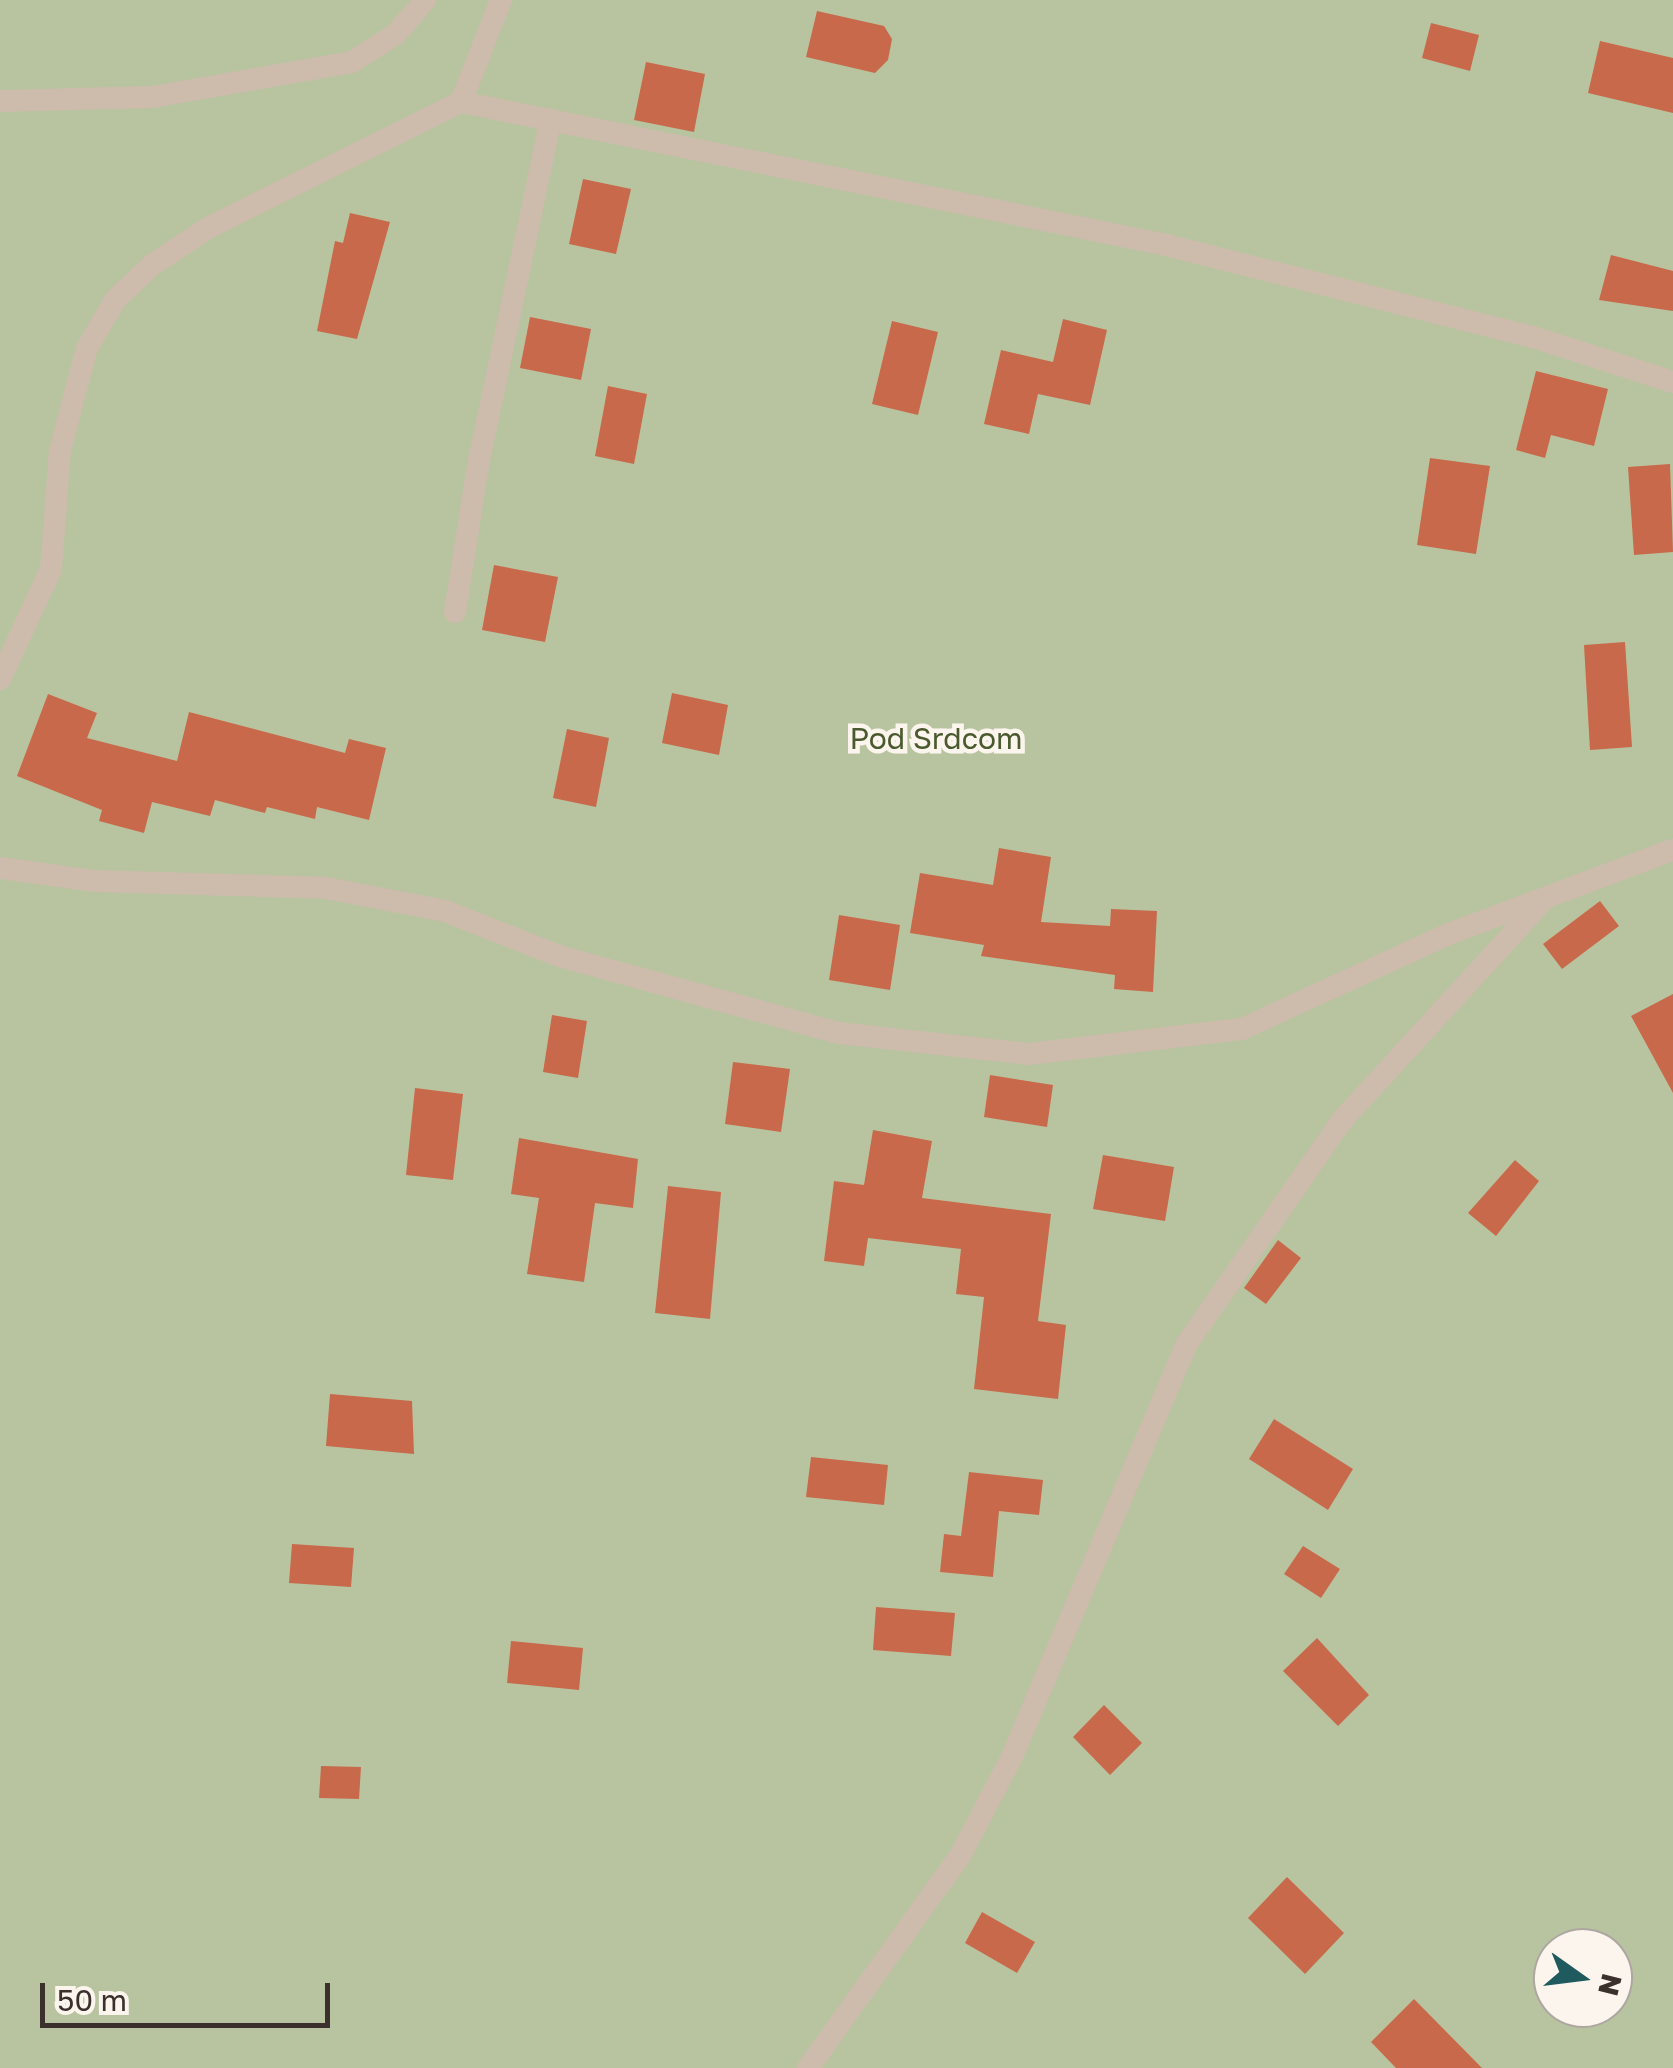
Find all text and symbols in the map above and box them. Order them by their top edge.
park label: Pod Srdcom [849,720,1023,756]
north arrow [1533,1928,1633,2028]
scale bar [45,1963,335,2025]
text: N [1592,1971,1629,1999]
text: 50 m [57,1982,127,2018]

